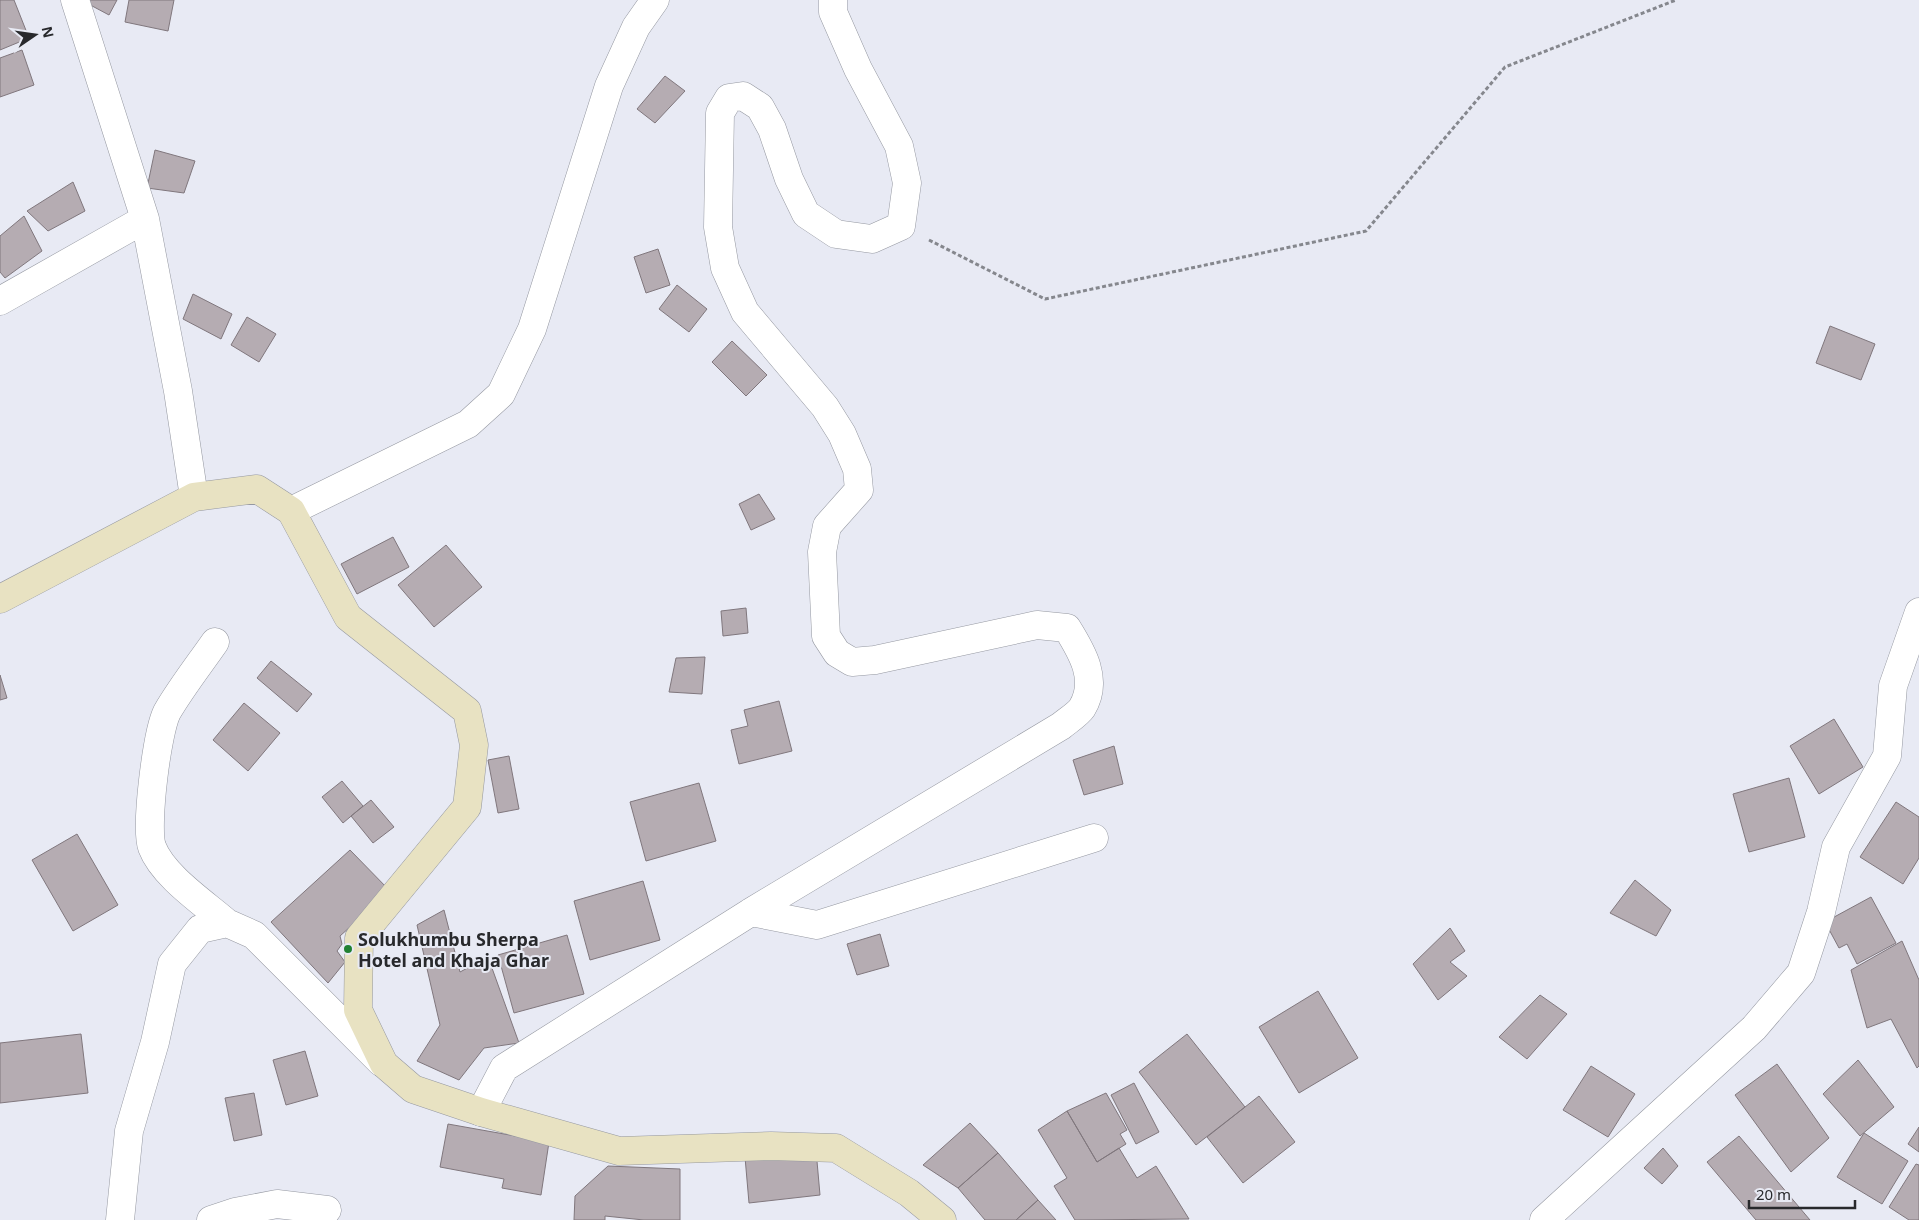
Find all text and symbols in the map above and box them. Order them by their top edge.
north arrow [10,10,60,60]
text: N [38,24,59,40]
place label: Solukhumbu Sherpa Hotel and Khaja Ghar [358,927,549,972]
marker: Solukhumbu Sherpa Hotel and Khaja Ghar [342,943,354,955]
scale bar [1749,1178,1855,1210]
text: 20 m [1756,1184,1791,1204]

